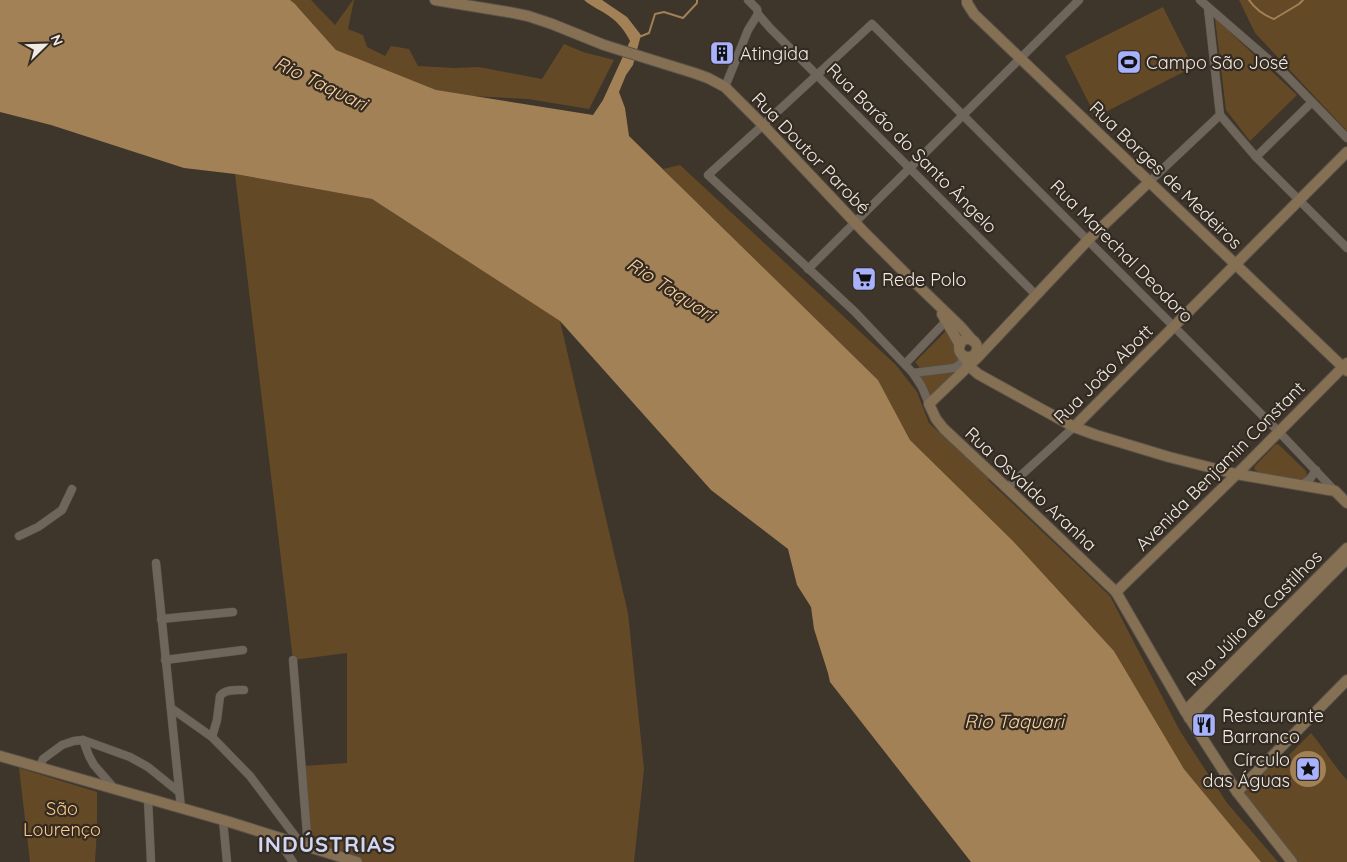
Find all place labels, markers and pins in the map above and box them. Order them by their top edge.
building icon: Atingida [709,40,735,66]
place label: Atingida [740,42,809,65]
sports icon: Campo São José [1116,49,1142,75]
place label: Campo São José [1146,51,1288,74]
supermarket icon: Rede Polo [851,266,877,292]
place label: Rede Polo [882,268,966,291]
place label: Restaurante Barranco [1222,704,1324,748]
restaurant icon: Restaurante Barranco [1191,712,1217,738]
place label: Círculo das Águas [1203,748,1290,792]
place icon: Círculo das Águas [1295,756,1321,782]

